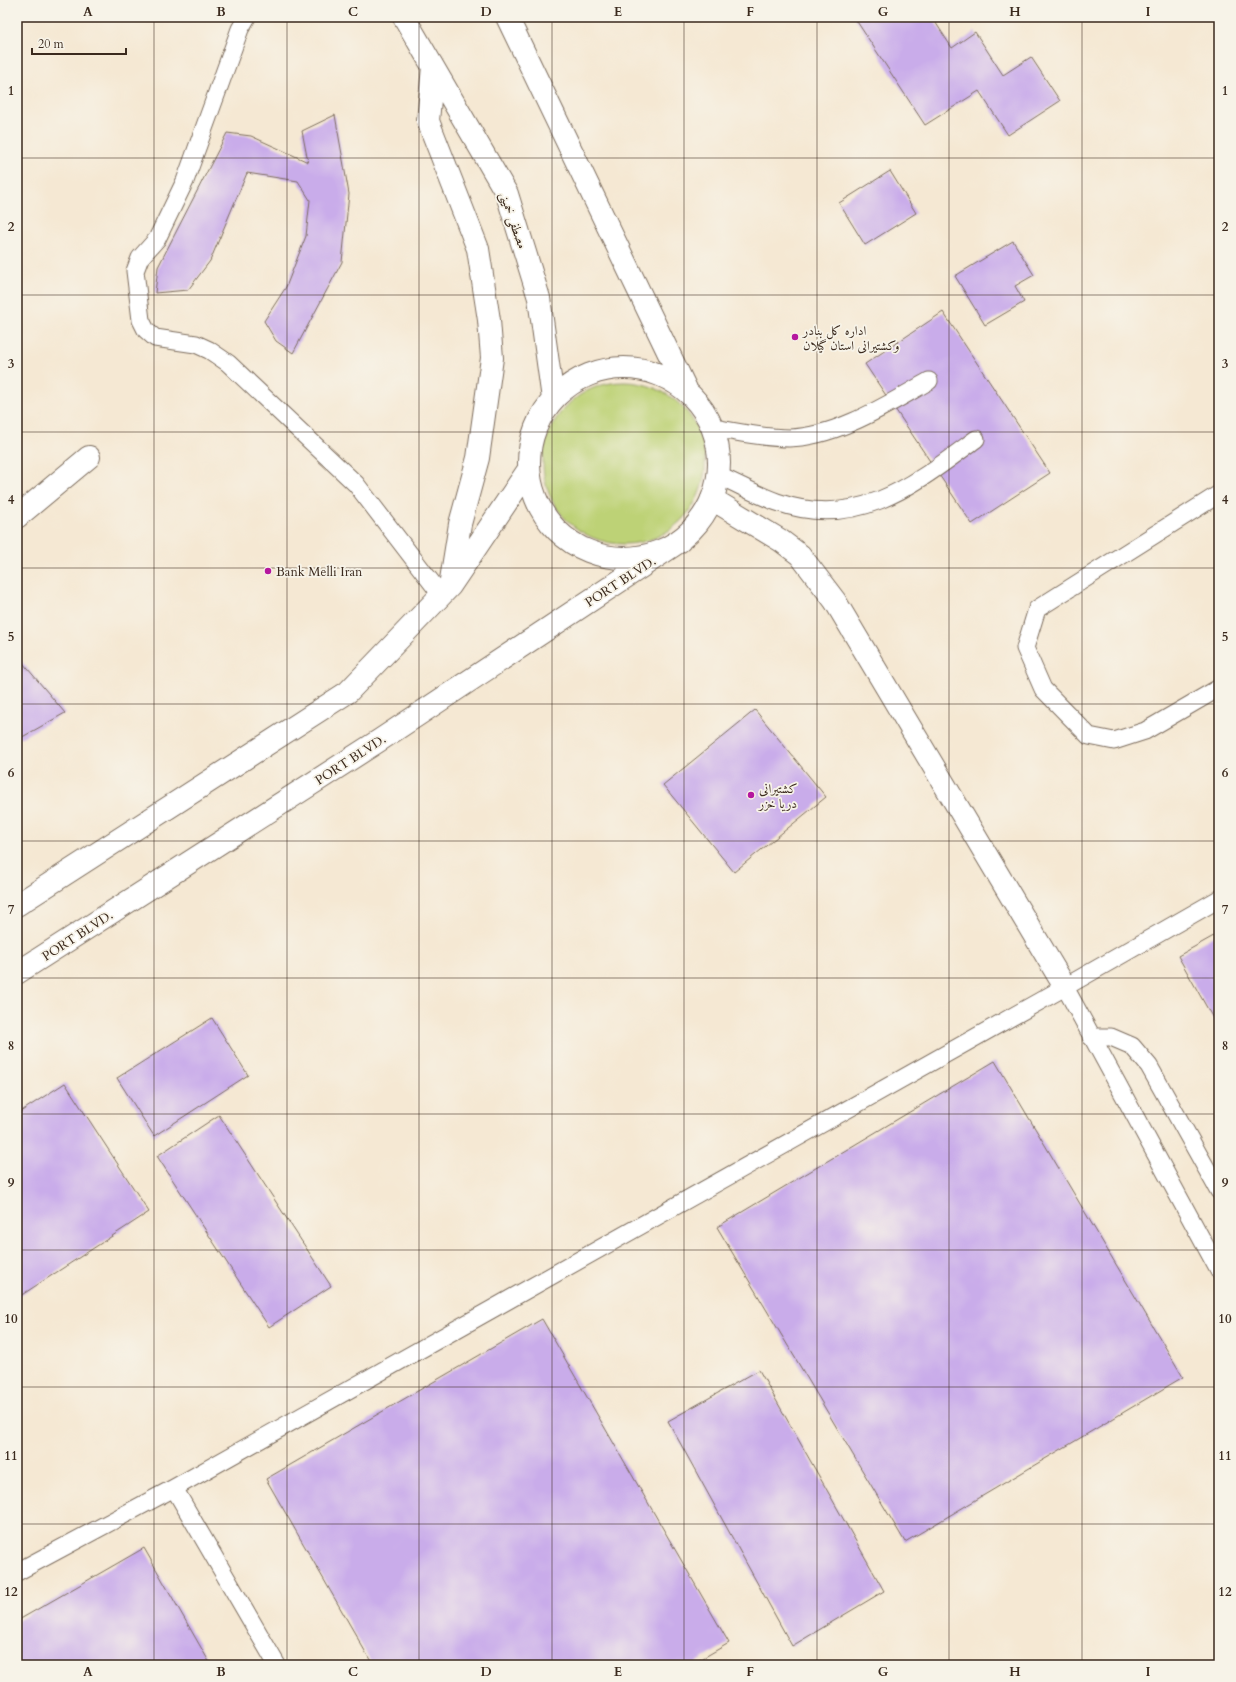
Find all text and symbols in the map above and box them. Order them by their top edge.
text: A [83,3,93,21]
text: B [216,3,226,21]
text: C [348,3,358,21]
text: D [480,3,492,21]
text: E [614,3,622,21]
text: F [746,3,754,21]
text: G [878,3,889,21]
text: H [1009,3,1021,21]
text: I [1145,3,1151,21]
scale bar [32,30,126,56]
text: 20 m [38,36,65,52]
text: 1 [8,82,14,100]
text: 1 [1222,82,1228,100]
street label: مصطفی خمینی [494,190,531,251]
text: 2 [8,218,15,236]
text: 2 [1222,218,1229,236]
place label: اداره کل بنادر وکشتیرانی استان گیلان [801,322,900,355]
marker: اداره کل بنادر وکشتیرانی استان گیلان [790,332,800,342]
text: 3 [8,355,15,373]
text: 3 [1222,355,1229,373]
text: 4 [8,491,15,509]
text: 4 [1222,491,1229,509]
street label: PORT BLVD. [582,552,659,611]
place label: Bank Melli Iran [276,563,363,581]
marker: Bank Melli Iran [263,566,273,576]
text: 5 [8,628,14,646]
text: 5 [1222,628,1228,646]
street label: PORT BLVD. [312,730,389,789]
text: 6 [8,764,15,782]
text: 6 [1222,764,1229,782]
place label: کشتیرانی دریا خزر [757,780,798,813]
marker: کشتیرانی دریا خزر [746,790,756,800]
text: 7 [8,901,15,919]
text: 7 [1222,901,1229,919]
street label: PORT BLVD. [39,906,116,965]
text: 8 [8,1037,14,1055]
text: 8 [1222,1037,1228,1055]
text: 9 [8,1174,15,1192]
text: 9 [1222,1174,1229,1192]
text: 10 [4,1310,18,1328]
text: 10 [1218,1310,1232,1328]
text: 11 [4,1447,18,1465]
text: 11 [1218,1447,1232,1465]
text: 12 [4,1583,18,1601]
text: 12 [1218,1583,1232,1601]
text: A [83,1663,93,1681]
text: B [216,1663,226,1681]
text: C [348,1663,358,1681]
text: D [480,1663,492,1681]
text: E [614,1663,622,1681]
text: F [746,1663,754,1681]
text: G [878,1663,889,1681]
text: H [1009,1663,1021,1681]
text: I [1145,1663,1151,1681]

